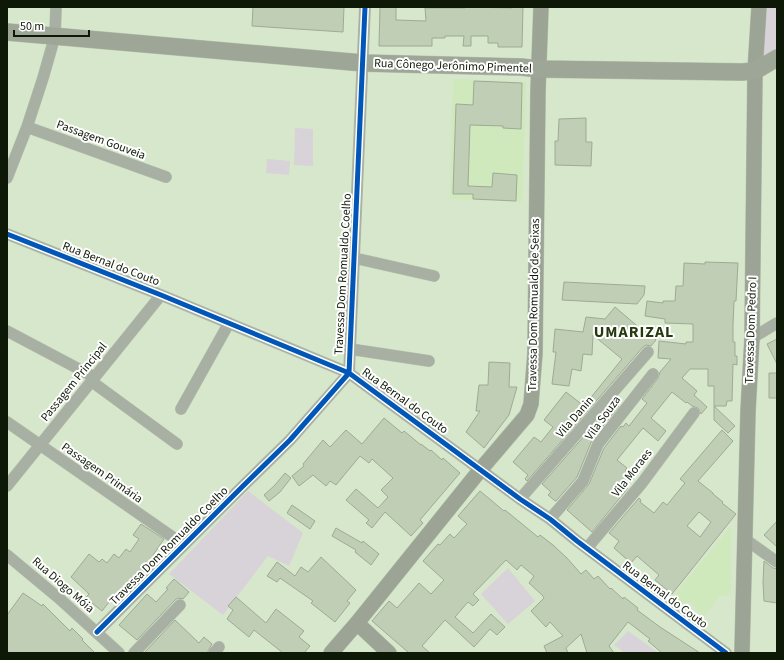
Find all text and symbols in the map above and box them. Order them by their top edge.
scale bar [14,12,89,38]
text: 50 m [20,18,44,35]
street label: Rua Cônego Jerônimo Pimentel [374,55,532,77]
street label: Passagem Gouveia [54,116,148,164]
street label: Travessa Dom Romualdo Coelho [330,193,356,355]
street label: Travessa Dom Romualdo de Seixas [524,218,544,392]
street label: Rua Bernal do Couto [60,238,162,290]
street label: Travessa Dom Pedro I [741,276,761,384]
district label: UMARIZAL [594,321,674,343]
street label: Passagem Principal [37,339,111,425]
street label: Rua Bernal do Couto [358,364,452,438]
street label: Vila Danin [552,392,598,442]
street label: Vila Souza [581,392,625,444]
street label: Passagem Primária [58,439,146,507]
street label: Vila Moraes [608,445,656,501]
street label: Travessa Dom Romualdo Coelho [106,483,232,609]
street label: Rua Diogo Móia [28,553,98,617]
street label: Rua Bernal do Couto [619,557,711,633]

